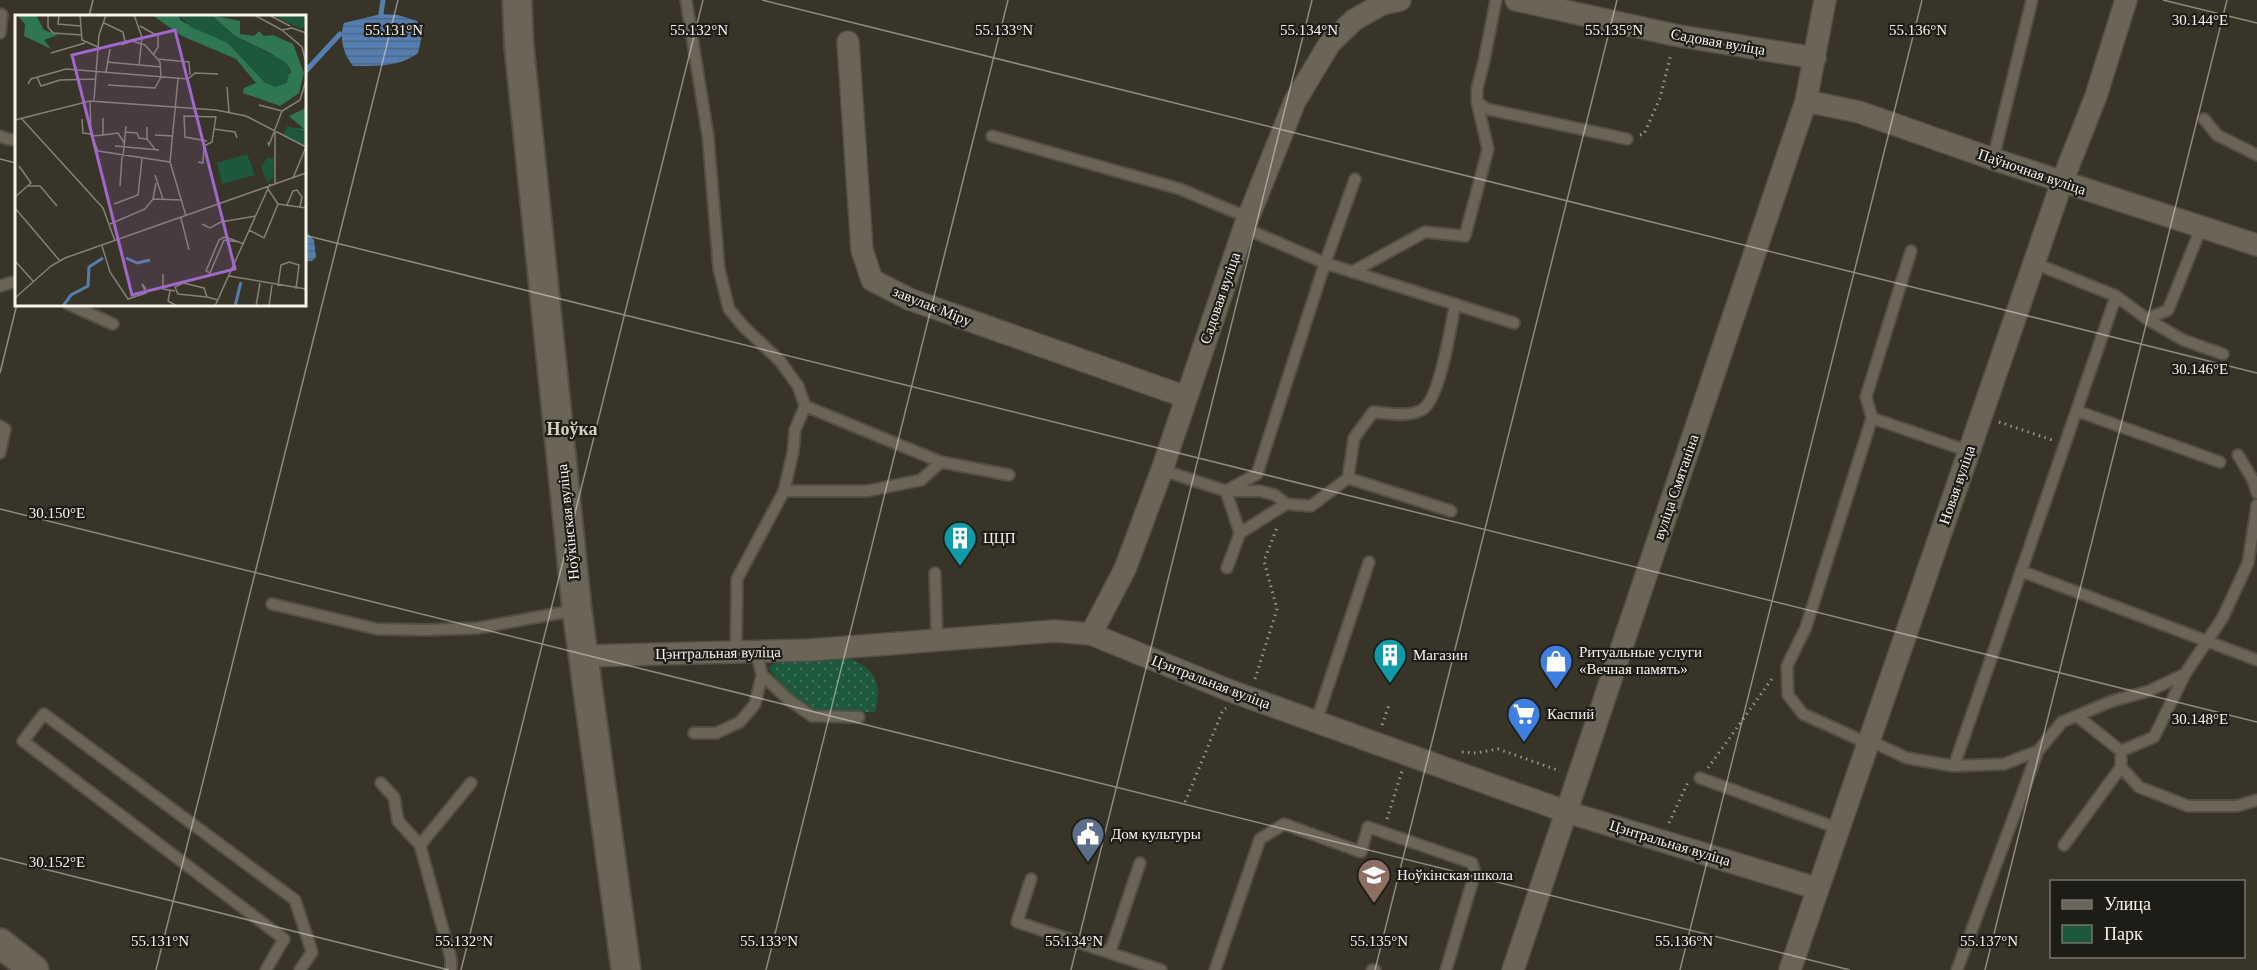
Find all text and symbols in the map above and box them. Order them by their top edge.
text: 30.144°E [2172,12,2228,28]
inset map [15,15,306,306]
text: 55.131°N [365,22,423,38]
text: 55.132°N [670,22,728,38]
text: 55.133°N [975,22,1033,38]
text: 55.134°N [1280,22,1338,38]
text: 55.135°N [1585,22,1643,38]
text: 55.136°N [1889,22,1947,38]
street label: Садовая вуліца [1669,26,1767,58]
street label: Паўночная вуліца [1976,146,2088,198]
street label: Садовая вуліца [1197,250,1243,346]
street label: завулак Міру [890,283,974,329]
text: 30.146°E [2172,361,2228,377]
district label: Ноўка [546,419,598,439]
street label: вуліца Смятаніна [1651,432,1702,542]
street label: Новая вуліца [1936,443,1978,527]
street label: Ноўкінская вуліца [554,463,582,581]
text: 30.150°E [29,505,85,521]
building icon: ЦЦП [942,520,978,567]
place label: ЦЦП [983,530,1016,546]
building icon: Магазин [1372,637,1408,684]
shop icon: Ритуальные услуги «Вечная память» [1538,643,1574,690]
street label: Цэнтральная вуліца [655,644,781,662]
place label: Ритуальные услуги «Вечная память» [1579,644,1702,677]
place label: Магазин [1413,647,1468,663]
street label: Цэнтральная вуліца [1149,652,1273,712]
supermarket icon: Каспий [1506,696,1542,743]
place label: Каспий [1547,706,1594,722]
text: 30.148°E [2172,711,2228,727]
public building icon: Дом культуры [1070,816,1106,863]
street label: Цэнтральная вуліца [1608,817,1733,869]
place label: Дом культуры [1111,826,1201,842]
text: 30.152°E [29,854,85,870]
school or university icon: Ноўкінская школа [1356,857,1392,904]
place label: Ноўкінская школа [1397,867,1513,883]
legend [2050,880,2245,958]
text: Улица [2104,894,2151,914]
text: Парк [2104,924,2143,944]
text: 55.131°N [131,933,189,949]
text: 55.132°N [435,933,493,949]
text: 55.133°N [740,933,798,949]
text: 55.134°N [1045,933,1103,949]
text: 55.135°N [1350,933,1408,949]
text: 55.136°N [1655,933,1713,949]
text: 55.137°N [1960,933,2018,949]

